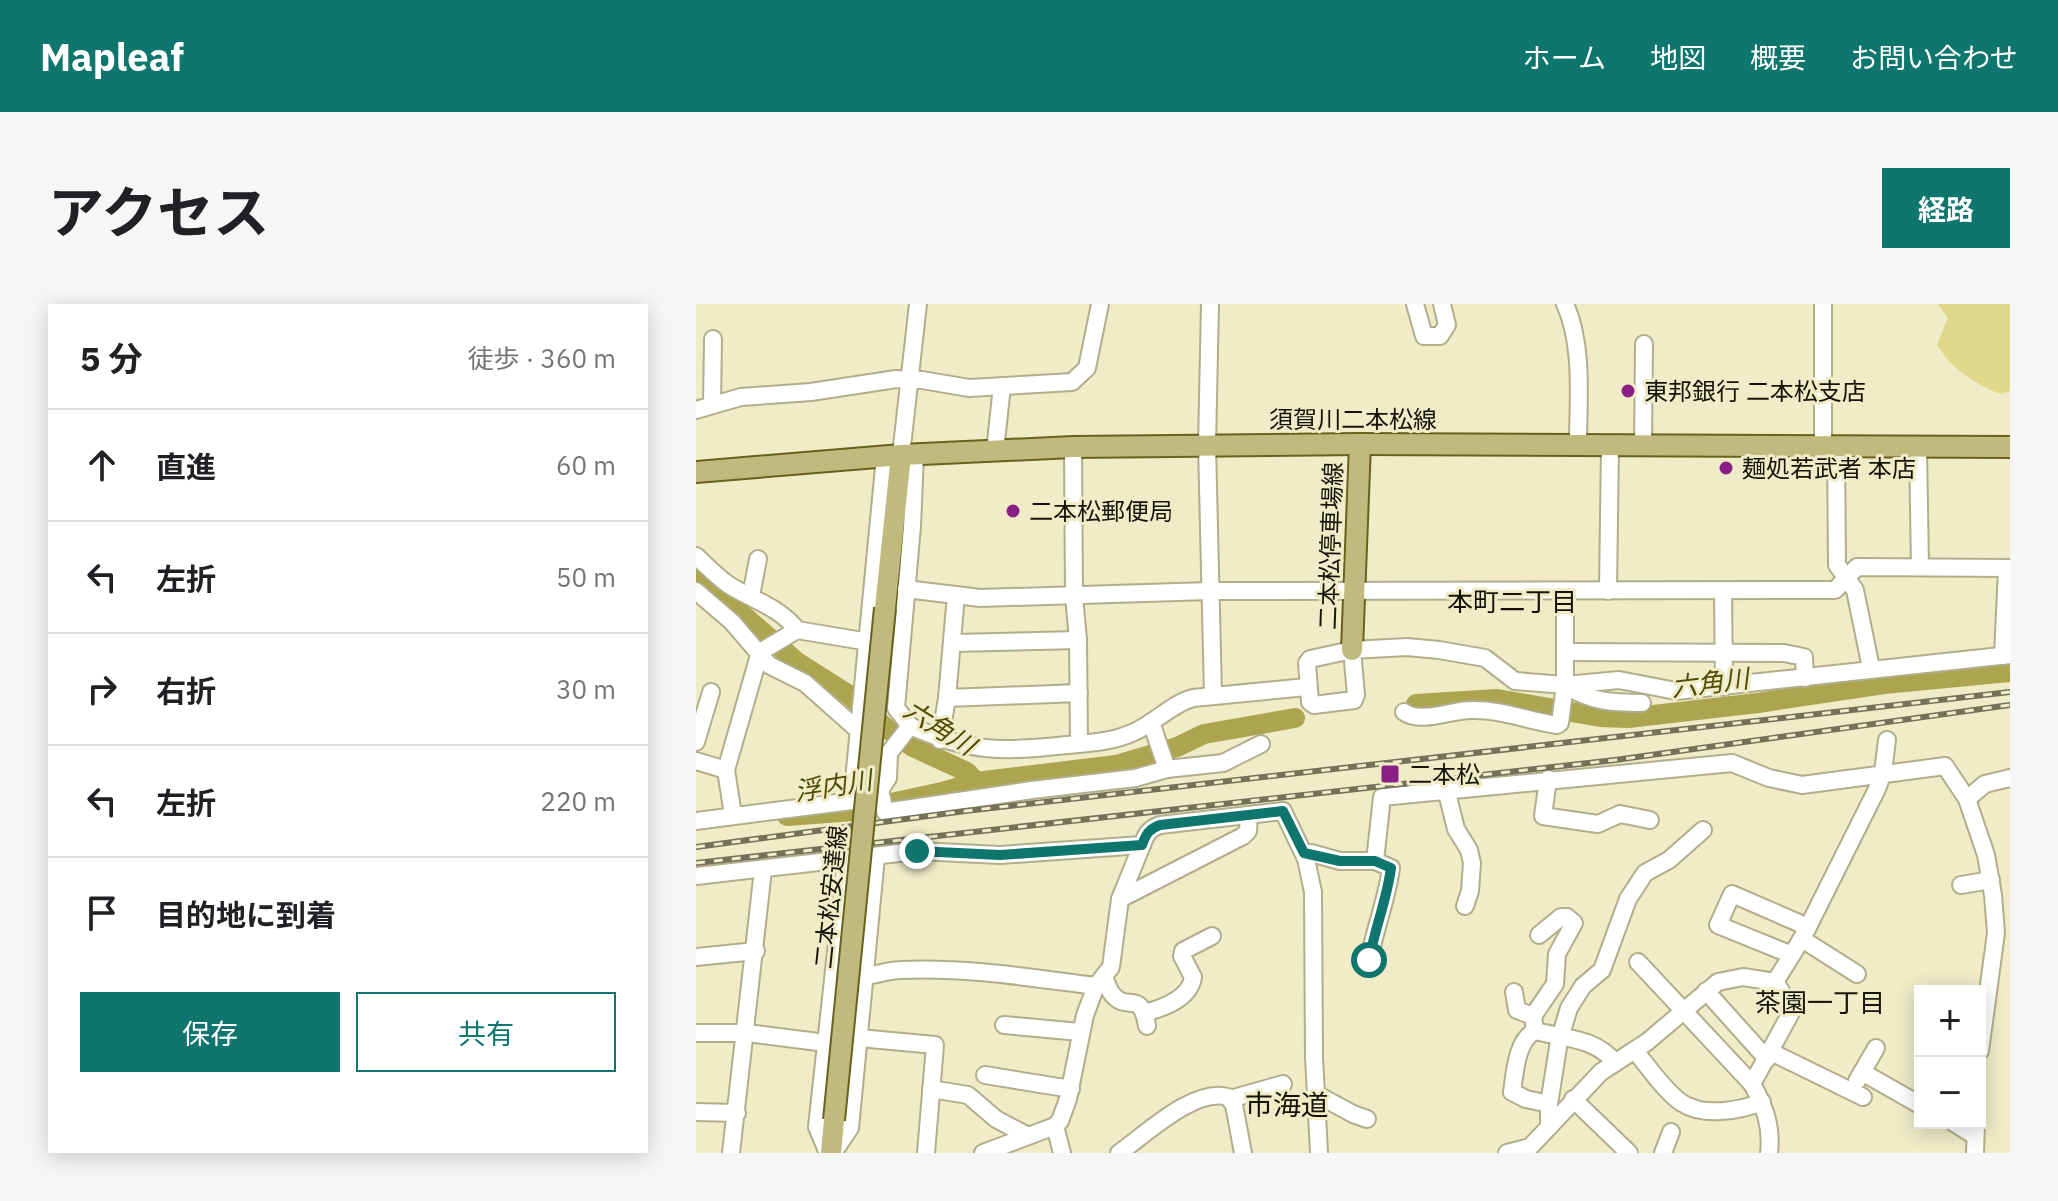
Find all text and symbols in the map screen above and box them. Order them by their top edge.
text: Mapleaf [40,32,184,81]
text: ホーム [1523,39,1606,76]
text: 地図 [1650,39,1706,76]
text: 概要 [1750,39,1806,76]
text: お問い合わせ [1850,39,2018,76]
button: 経路 [1882,168,2010,248]
text: アクセス [48,176,269,248]
text: 5 分 [80,336,142,380]
text: 徒歩 · 360 m [468,341,616,375]
place label: 東邦銀行 二本松支店 [1644,375,1866,407]
marker: 東邦銀行 二本松支店 [1619,382,1637,400]
street label: 須賀川二本松線 [1269,403,1437,435]
icon: ahead [80,443,124,487]
text: 直進 [156,447,216,486]
text: 60 m [556,448,616,482]
place label: 麺処若武者 本店 [1742,452,1916,484]
marker: 麺処若武者 本店 [1717,459,1735,477]
street label: 二本松停車場線 [1311,461,1349,631]
place label: 二本松郵便局 [1029,495,1173,527]
marker: 二本松郵便局 [1004,502,1022,520]
icon: left [80,555,124,599]
text: 左折 [156,559,216,598]
text: 50 m [556,560,616,594]
district label: 本町二丁目 [1447,584,1577,618]
water label: 六角川 [1669,660,1754,704]
icon: right [80,667,124,711]
text: 右折 [156,671,216,710]
text: 30 m [556,672,616,706]
water label: 六角川 [898,692,985,764]
place label: 二本松 [1408,758,1480,790]
water label: 浮内川 [792,762,877,808]
marker: 二本松 [1379,763,1401,785]
icon: left [80,779,124,823]
text: 左折 [156,783,216,822]
text: 220 m [540,784,616,818]
street label: 二本松安達線 [807,824,853,970]
route end [899,833,935,869]
icon: arrive [80,891,124,935]
text: 目的地に到着 [156,895,336,934]
route start [1351,942,1387,978]
district label: 茶園一丁目 [1755,985,1885,1019]
map controls [1914,985,1986,1129]
button: + [1914,985,1986,1057]
button: 保存 [80,992,340,1072]
button: 共有 [356,992,616,1072]
button: − [1914,1057,1986,1129]
district label: 市海道 [1245,1086,1329,1123]

